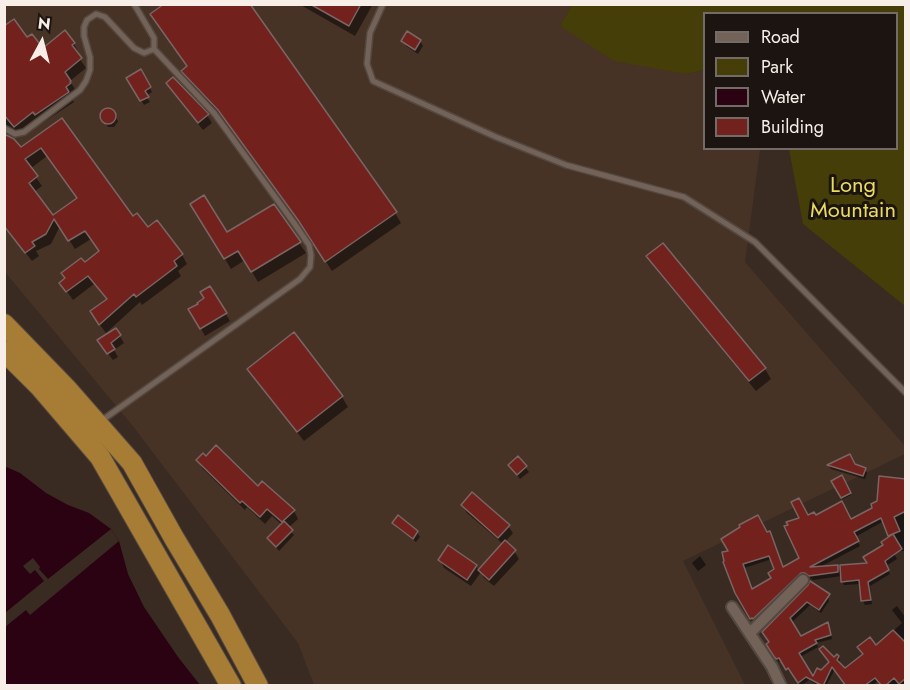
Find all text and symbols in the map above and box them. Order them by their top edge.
text: N [37,11,52,36]
north arrow [12,12,72,72]
legend [703,12,898,150]
text: Road [761,24,800,50]
text: Park [761,54,793,80]
text: Water [761,84,805,110]
text: Building [761,114,824,140]
park label: Long Mountain [810,174,896,226]

